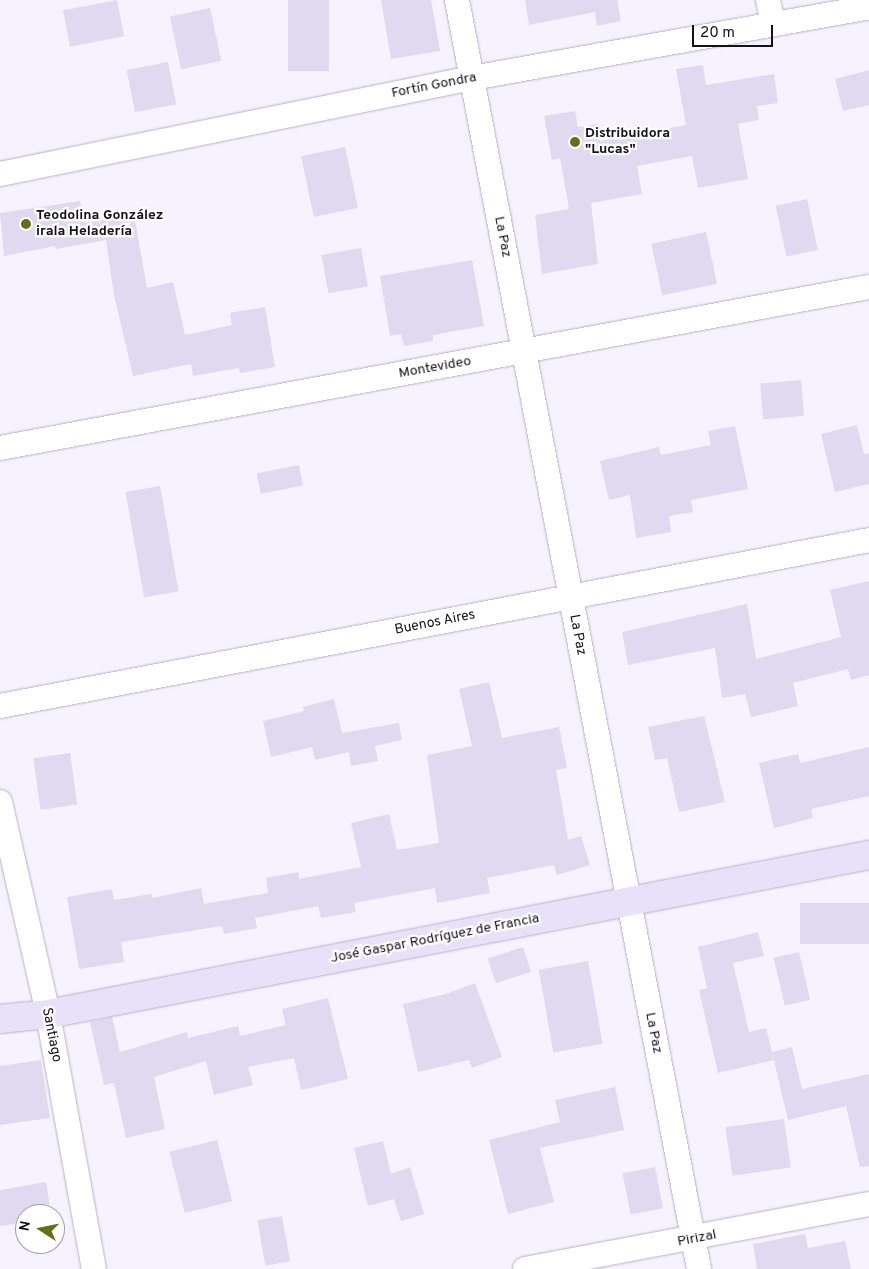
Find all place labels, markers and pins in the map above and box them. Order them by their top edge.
place label: Distribuidora "Lucas" [585,126,670,158]
marker: Distribuidora "Lucas" [569,136,581,148]
place label: Teodolina González irala Heladería [36,208,163,240]
marker: Teodolina González irala Heladería [20,218,32,230]

